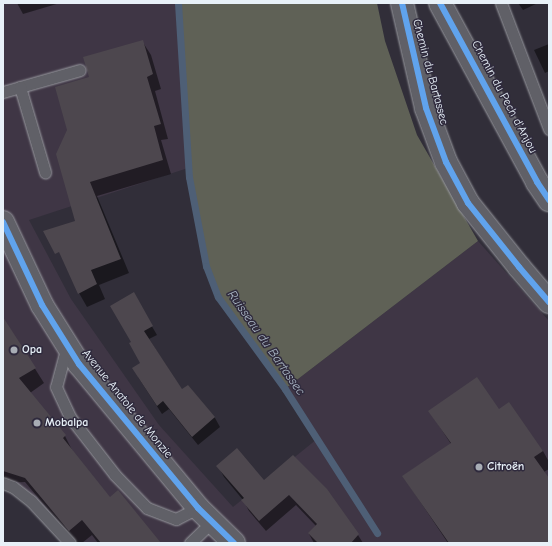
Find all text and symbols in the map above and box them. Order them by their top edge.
street label: Chemin du Bartassec [409,17,451,127]
street label: Chemin du Pech d'Anjou [468,38,540,156]
water label: Ruisseau du Bartassec [224,287,308,399]
place label: Opa [22,343,42,357]
marker: Opa [9,345,19,355]
street label: Avenue Anatole de Monzie [79,347,175,461]
place label: Mobalpa [45,416,88,430]
marker: Mobalpa [32,418,42,428]
place label: Citroën [487,460,524,474]
marker: Citroën [474,462,484,472]

